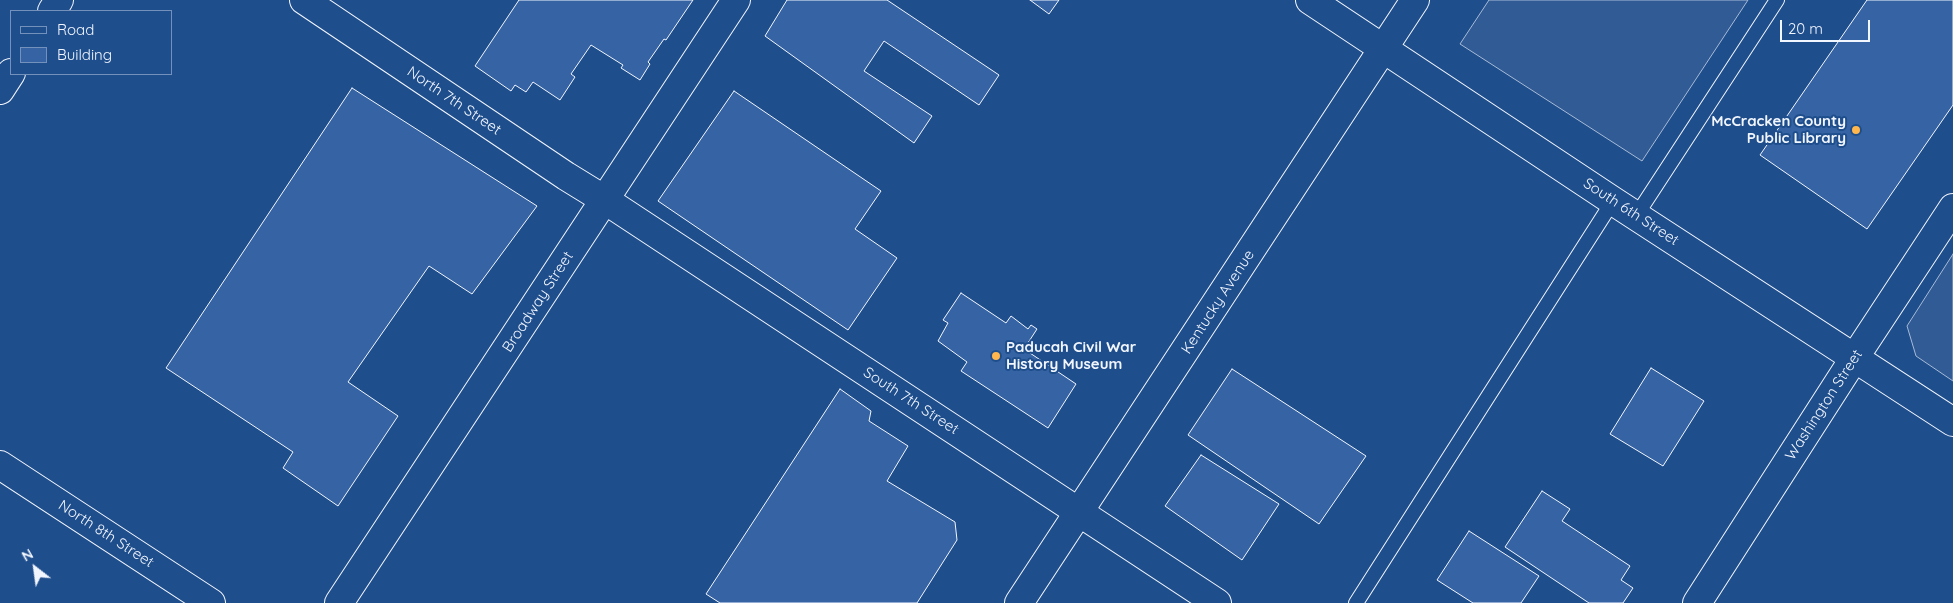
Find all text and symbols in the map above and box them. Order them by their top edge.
legend [10,10,172,75]
scale bar [1783,10,1873,42]
text: 20 m [1788,19,1823,38]
text: Road [57,20,94,39]
text: Building [57,45,112,64]
street label: North 7th Street [403,63,505,139]
place label: McCracken County Public Library [1711,112,1846,147]
marker: McCracken County Public Library [1850,124,1862,136]
street label: South 6th Street [1580,174,1682,250]
street label: Kentucky Avenue [1178,247,1258,357]
street label: Broadway Street [499,248,577,356]
place label: Paducah Civil War History Museum [1006,338,1136,373]
street label: Washington Street [1782,346,1866,464]
marker: Paducah Civil War History Museum [990,350,1002,362]
street label: South 7th Street [860,363,962,439]
street label: North 8th Street [55,496,157,572]
north arrow [10,543,60,593]
text: N [19,545,36,565]

